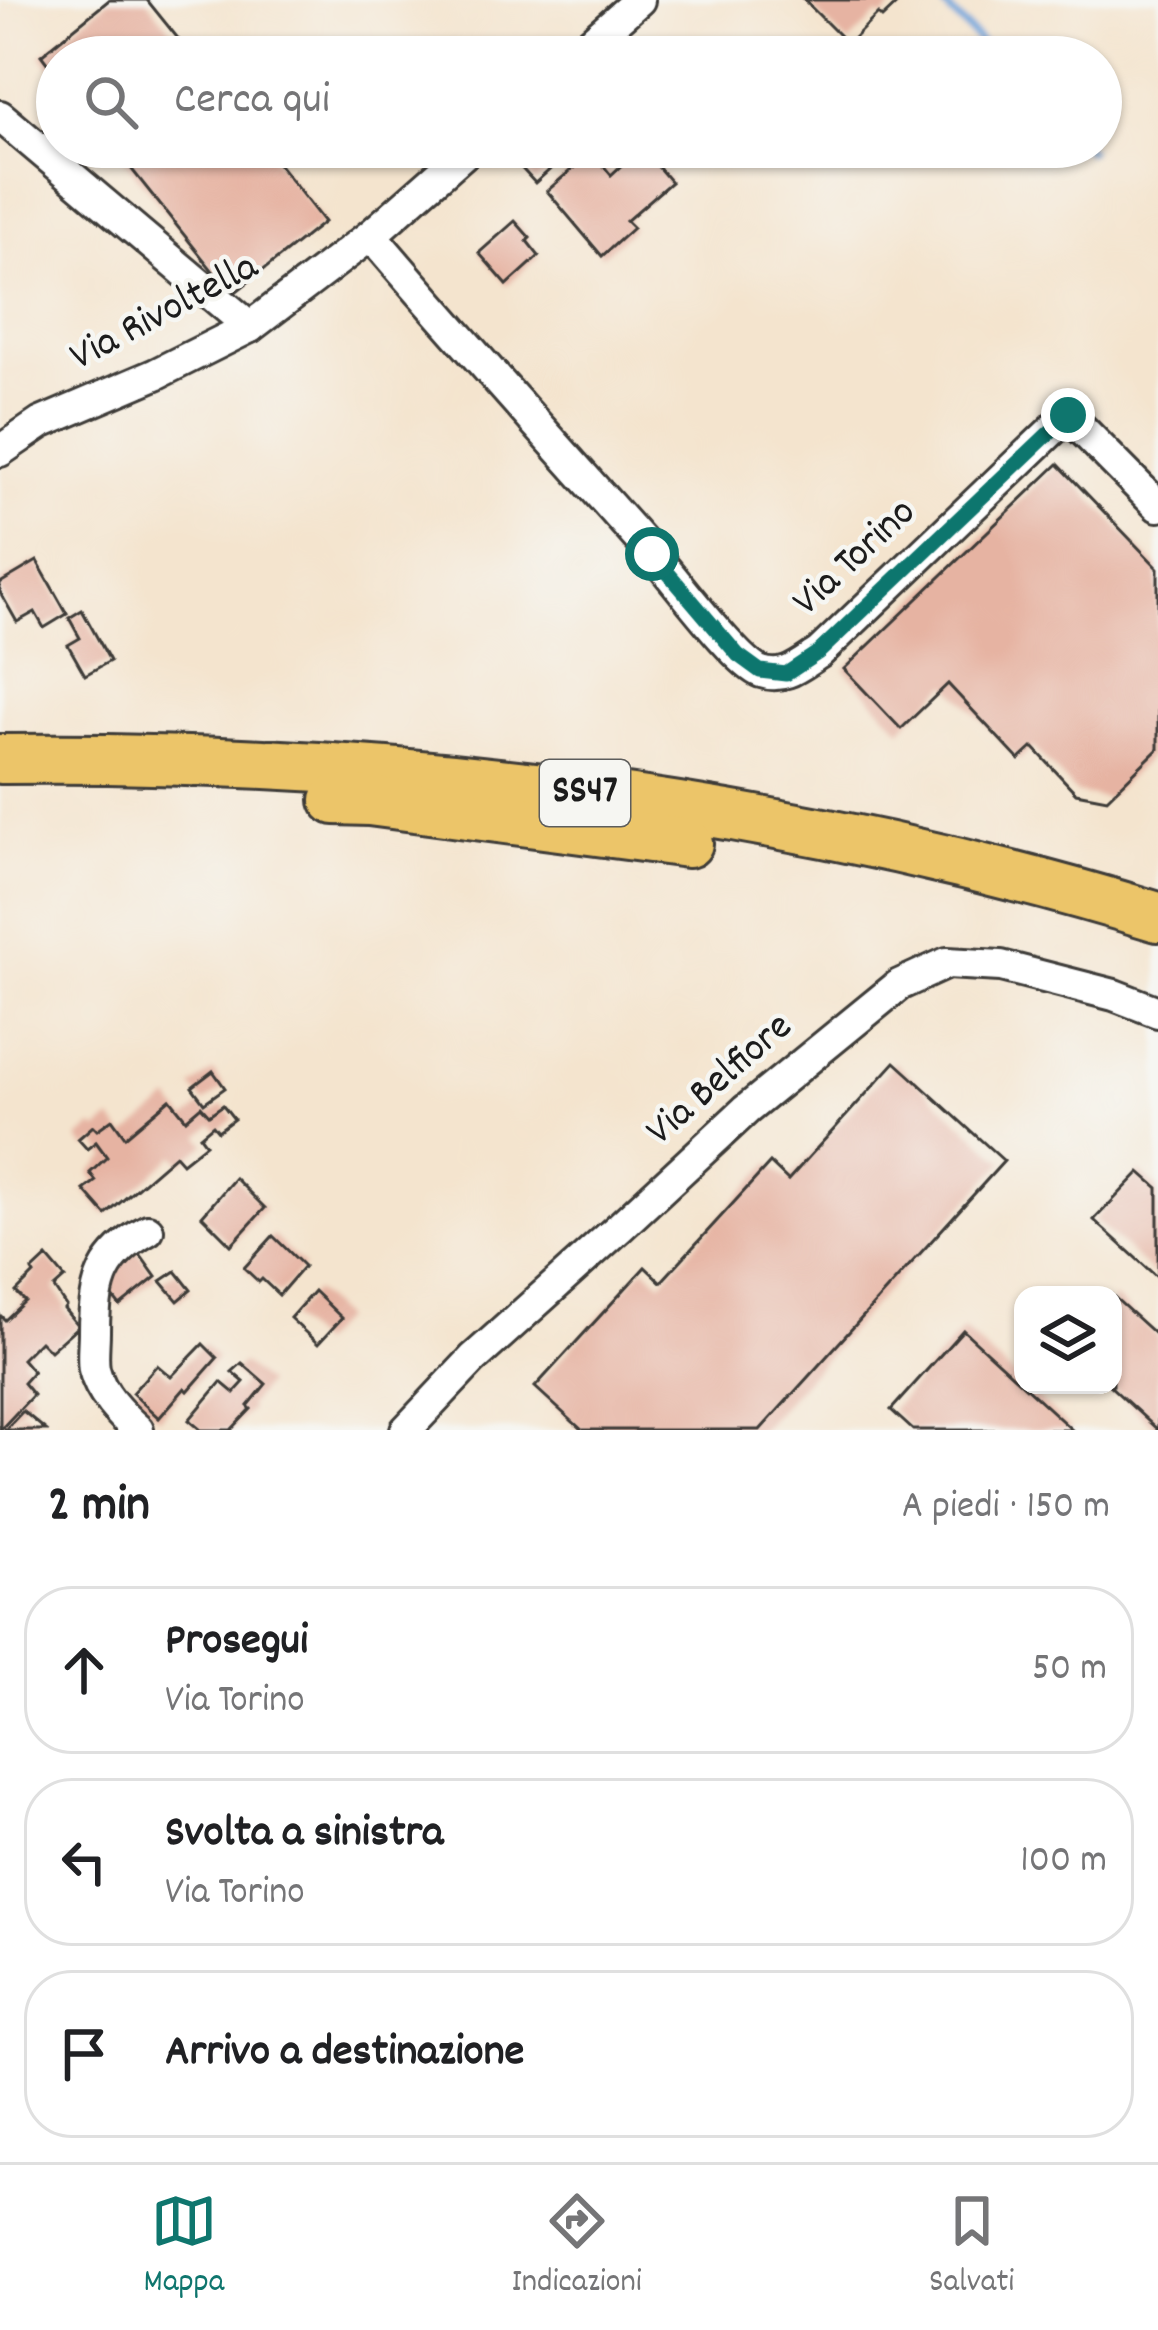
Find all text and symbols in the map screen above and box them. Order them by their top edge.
search box [36,36,1122,168]
icon: search [78,69,144,135]
text: Cerca qui [174,70,330,134]
street label: Via Rivoltella [60,239,271,389]
route end [1041,388,1095,442]
street label: Via Torino [781,486,931,632]
route start [625,527,679,581]
road number: SS47 [540,760,630,826]
street label: Via Belfiore [634,1000,808,1162]
map controls [1014,1286,1122,1394]
button: layers [1014,1286,1122,1394]
text: 2 min [48,1472,150,1544]
text: A piedi · 150 m [902,1481,1110,1536]
text: Prosegui [165,1611,308,1675]
icon: ahead [51,1637,117,1703]
text: 50 m [1032,1643,1107,1698]
text: Via Torino [165,1675,305,1730]
text: Svolta a sinistra [165,1803,443,1867]
icon: left [51,1829,117,1895]
text: 100 m [1020,1835,1107,1890]
text: Via Torino [165,1867,305,1922]
icon: arrive [51,2021,117,2087]
text: Arrivo a destinazione [165,2022,524,2086]
tab: Mappa [144,2188,224,2307]
tab: Indicazioni [512,2188,642,2307]
tab: Salvati [929,2188,1014,2307]

